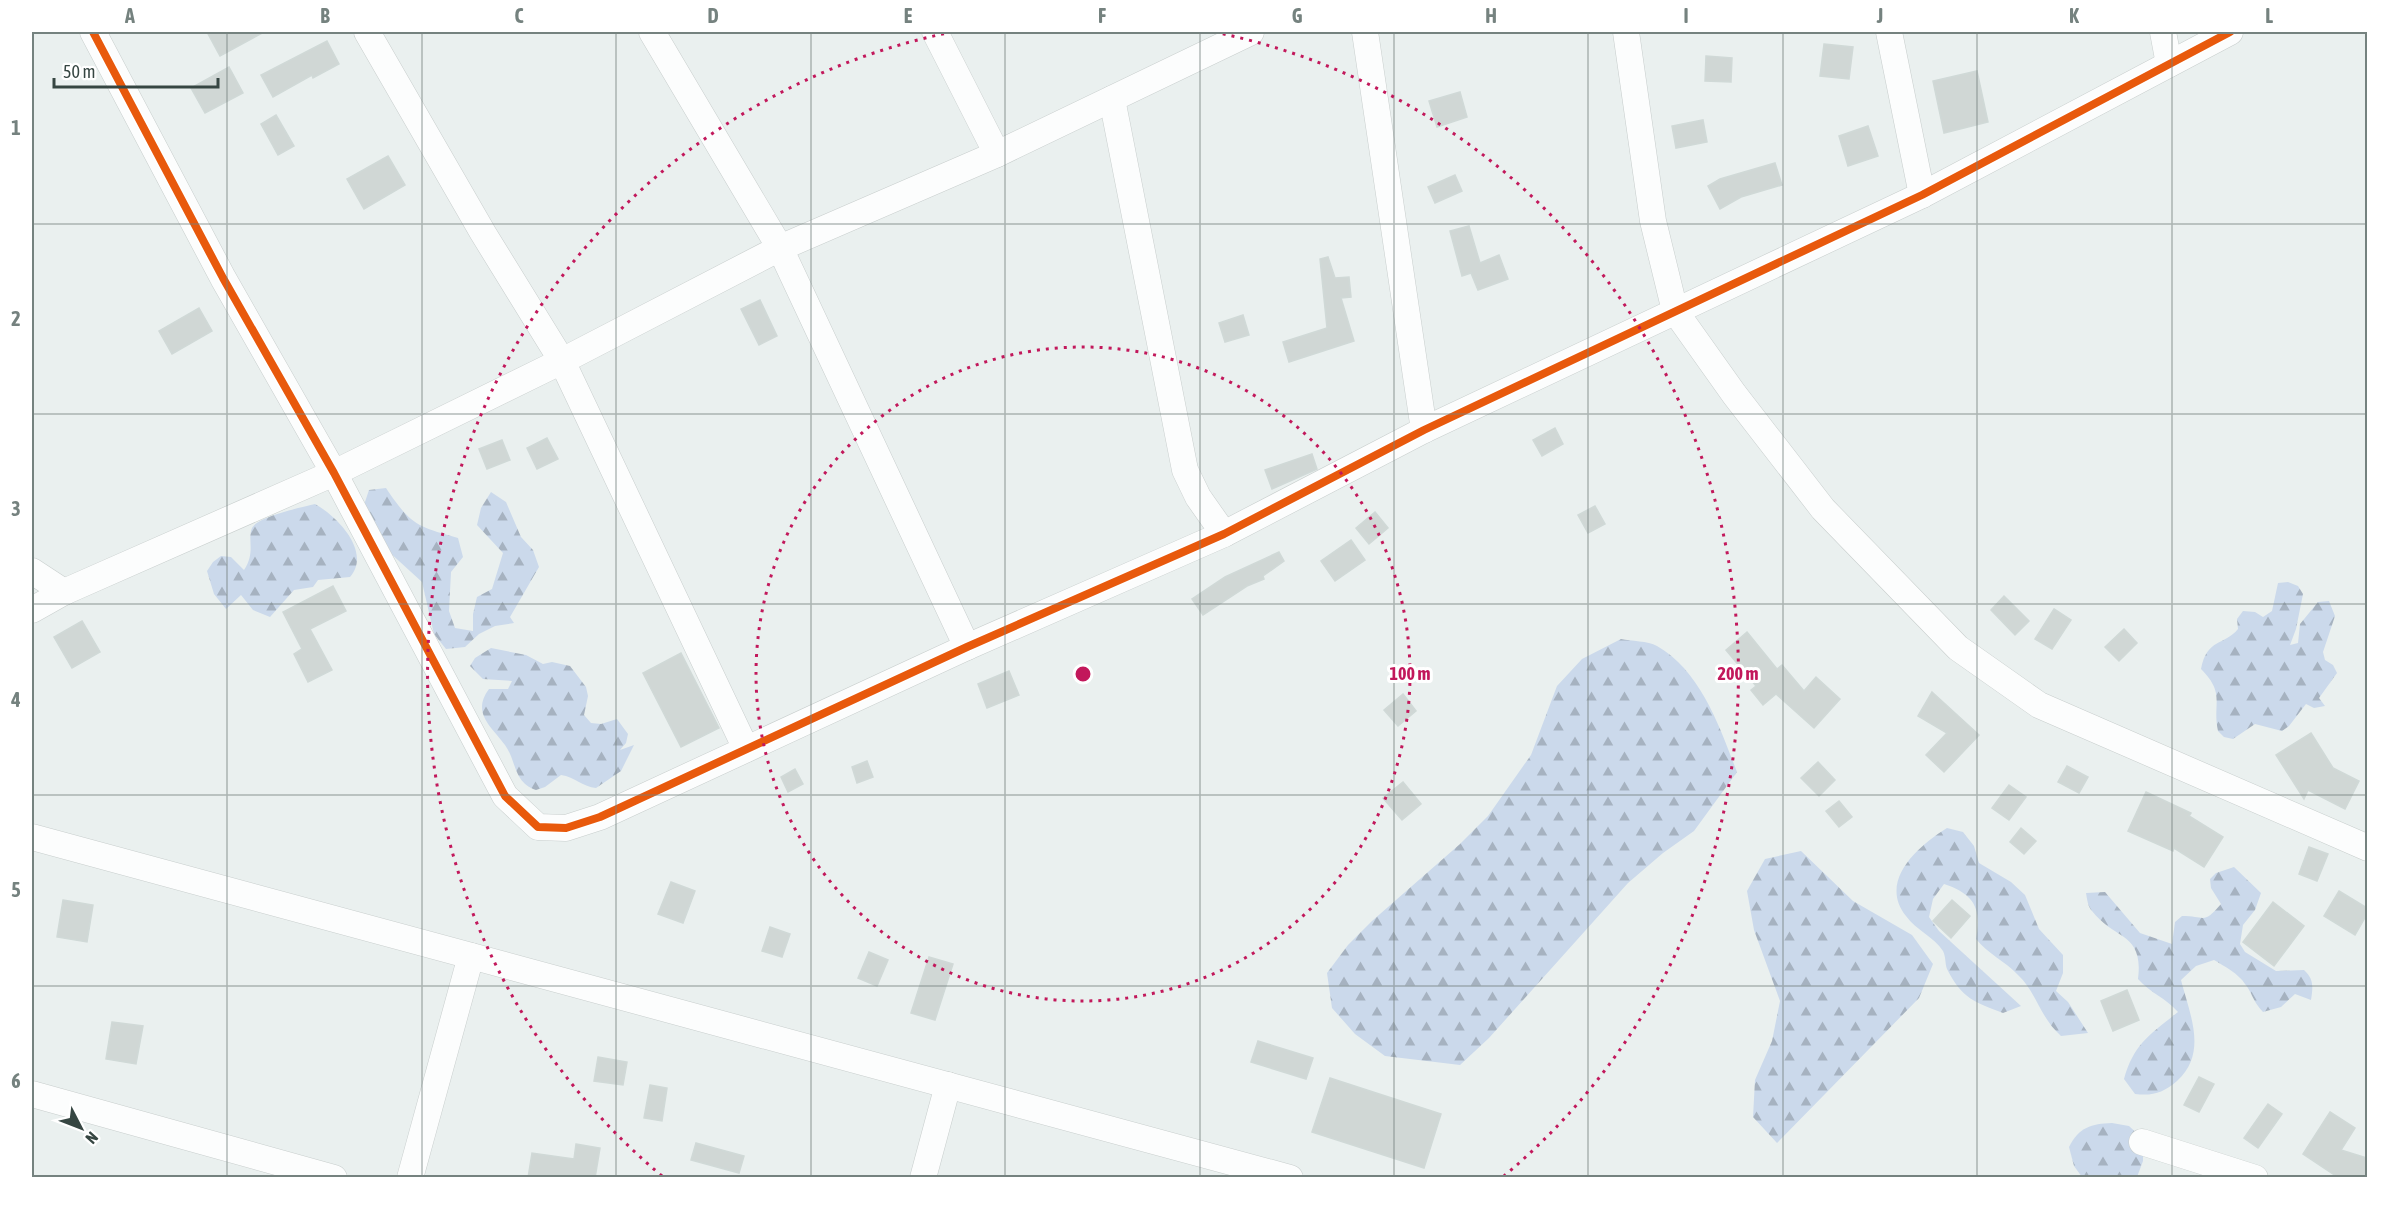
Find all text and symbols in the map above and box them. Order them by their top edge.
text: A [124,4,135,27]
text: B [320,4,330,27]
text: C [515,4,524,27]
text: D [707,4,719,27]
text: E [904,4,913,27]
text: F [1098,4,1106,27]
text: G [1292,4,1303,27]
text: H [1485,4,1497,27]
text: I [1683,4,1689,27]
text: J [1876,4,1883,27]
text: K [2069,4,2079,27]
text: L [2265,4,2273,27]
scale bar [54,51,218,89]
text: 50 m [63,61,95,82]
text: 1 [11,116,21,139]
text: 2 [11,307,21,330]
text: 3 [11,497,21,520]
text: 100 m [1390,663,1430,684]
text: 200 m [1718,663,1758,684]
centre of rings [1073,664,1093,684]
text: 4 [10,688,21,711]
text: 5 [11,878,21,901]
text: 6 [11,1069,21,1092]
north arrow [51,1098,111,1158]
text: N [82,1129,102,1148]

